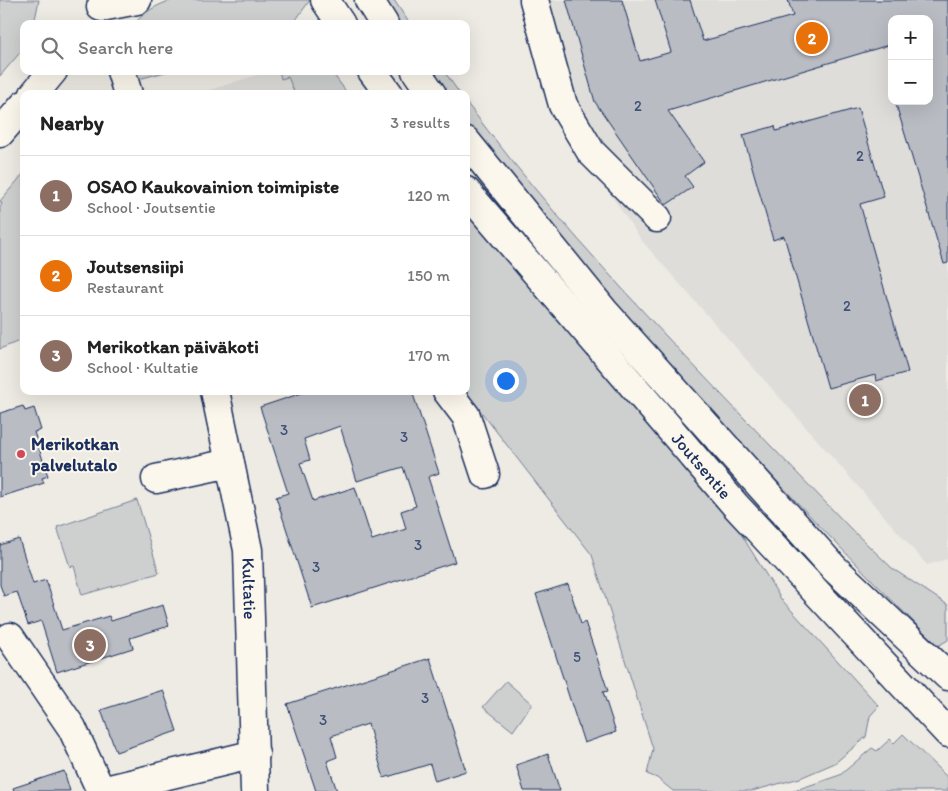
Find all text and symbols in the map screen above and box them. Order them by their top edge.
map controls [888,15,933,105]
button: + [888,15,933,60]
pin: 2 [796,19,828,57]
search box [20,20,470,75]
icon: search [38,34,66,62]
text: Search here [78,36,173,59]
button: − [888,60,933,105]
house number: 2 [634,97,642,115]
text: Nearby [40,110,104,135]
text: 3 results [390,113,450,132]
house number: 2 [856,147,864,165]
text: OSAO Kaukovainion toimipiste [87,175,339,198]
text: 1 [52,186,60,205]
text: 120 m [407,186,450,205]
text: School · Joutsentie [87,198,216,217]
text: Joutsensiipi [87,255,184,278]
text: 2 [52,266,60,285]
text: 150 m [407,266,450,285]
text: Restaurant [87,278,164,297]
house number: 2 [843,297,851,315]
text: Merikotkan päiväkoti [87,335,259,358]
text: 3 [52,346,60,365]
text: 170 m [408,346,450,365]
text: School · Kultatie [87,358,199,377]
your location [493,368,519,394]
pin: 1 [849,381,881,419]
house number: 3 [280,421,288,439]
house number: 3 [400,428,408,446]
street label: Joutsentie [667,428,736,504]
place label: Merikotkan palvelutalo [30,433,119,476]
marker: Merikotkan palvelutalo [15,448,27,460]
house number: 3 [414,536,422,554]
street label: Kultatie [237,557,261,620]
house number: 3 [312,558,320,576]
pin: 3 [74,626,106,664]
house number: 5 [573,648,581,666]
house number: 3 [421,689,429,707]
house number: 3 [319,711,327,729]

